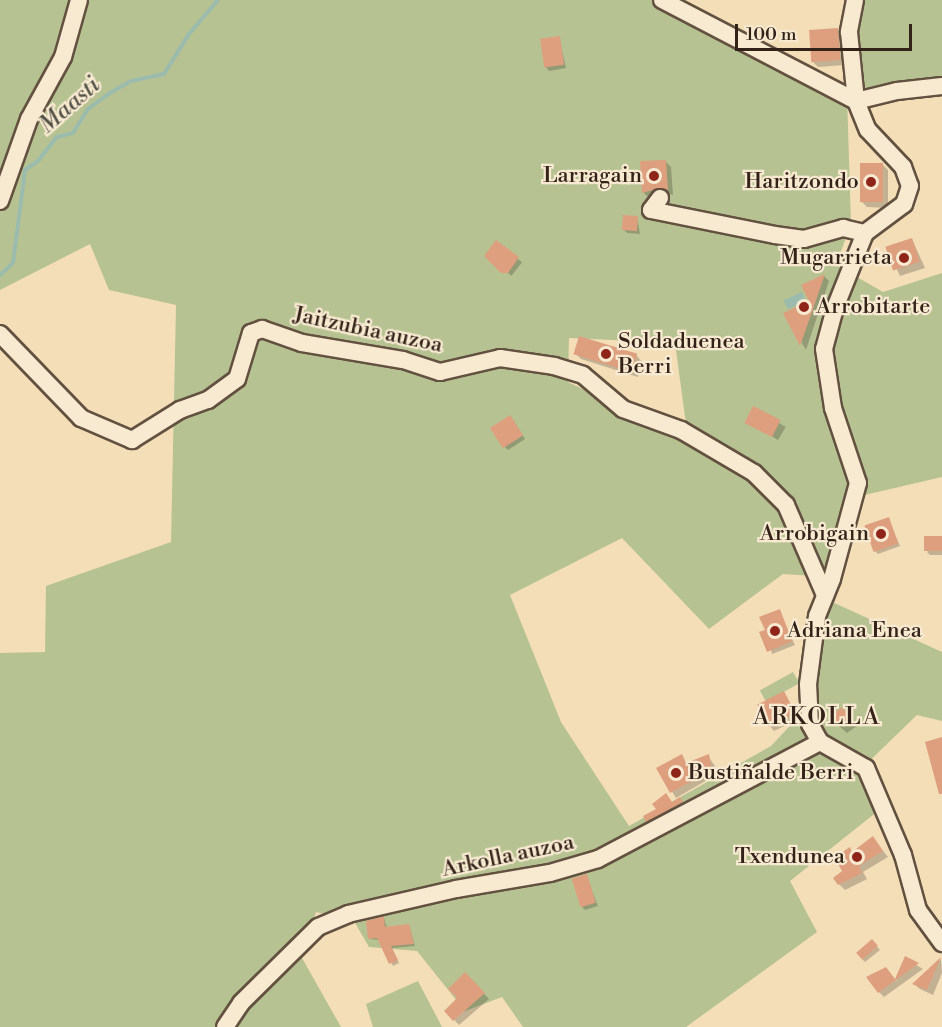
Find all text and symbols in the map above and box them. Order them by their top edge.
scale bar [738,12,915,50]
text: 100 m [746,23,797,46]
water label: Maasti [33,72,107,140]
place label: Larragain [543,163,642,189]
marker: Larragain [647,169,661,183]
place label: Haritzondo [745,169,859,195]
marker: Haritzondo [864,175,878,189]
place label: Mugarrieta [780,245,892,271]
marker: Mugarrieta [897,251,911,265]
place label: Arrobitarte [816,294,930,320]
marker: Arrobitarte [797,300,811,314]
street label: Jaitzubia auzoa [291,301,445,359]
place label: Soldaduenea Berri [618,328,745,380]
marker: Soldaduenea Berri [599,347,613,361]
place label: Arrobigain [760,521,869,547]
marker: Arrobigain [874,527,888,541]
place label: Adriana Enea [787,618,922,644]
marker: Adriana Enea [768,624,782,638]
district label: ARKOLLA [753,704,881,732]
place label: Bustiñalde Berri [688,760,853,786]
marker: Bustiñalde Berri [669,766,683,780]
street label: Arkolla auzoa [440,829,576,883]
place label: Txendunea [735,844,845,870]
marker: Txendunea [850,850,864,864]

